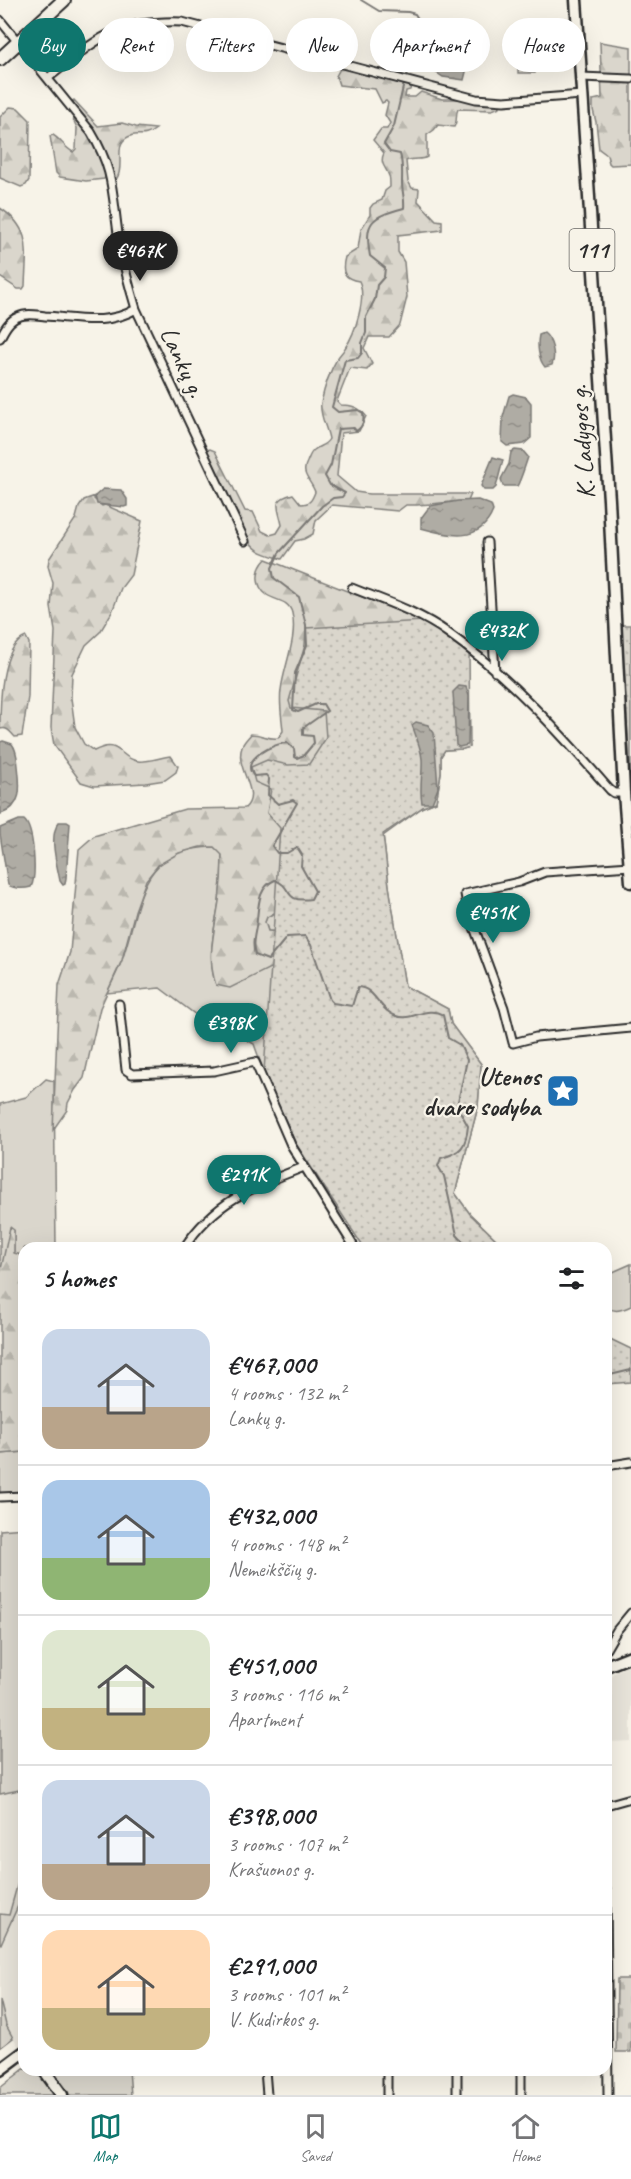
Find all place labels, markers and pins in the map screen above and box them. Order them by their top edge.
pin: €467K [98,231,182,282]
pin: €432K [460,611,544,662]
pin: €451K [451,893,535,944]
pin: €398K [189,1003,273,1054]
place label: Utenos dvaro sodyba [424,1060,543,1123]
place icon: Utenos dvaro sodyba [545,1073,581,1109]
pin: €291K [202,1155,286,1206]

